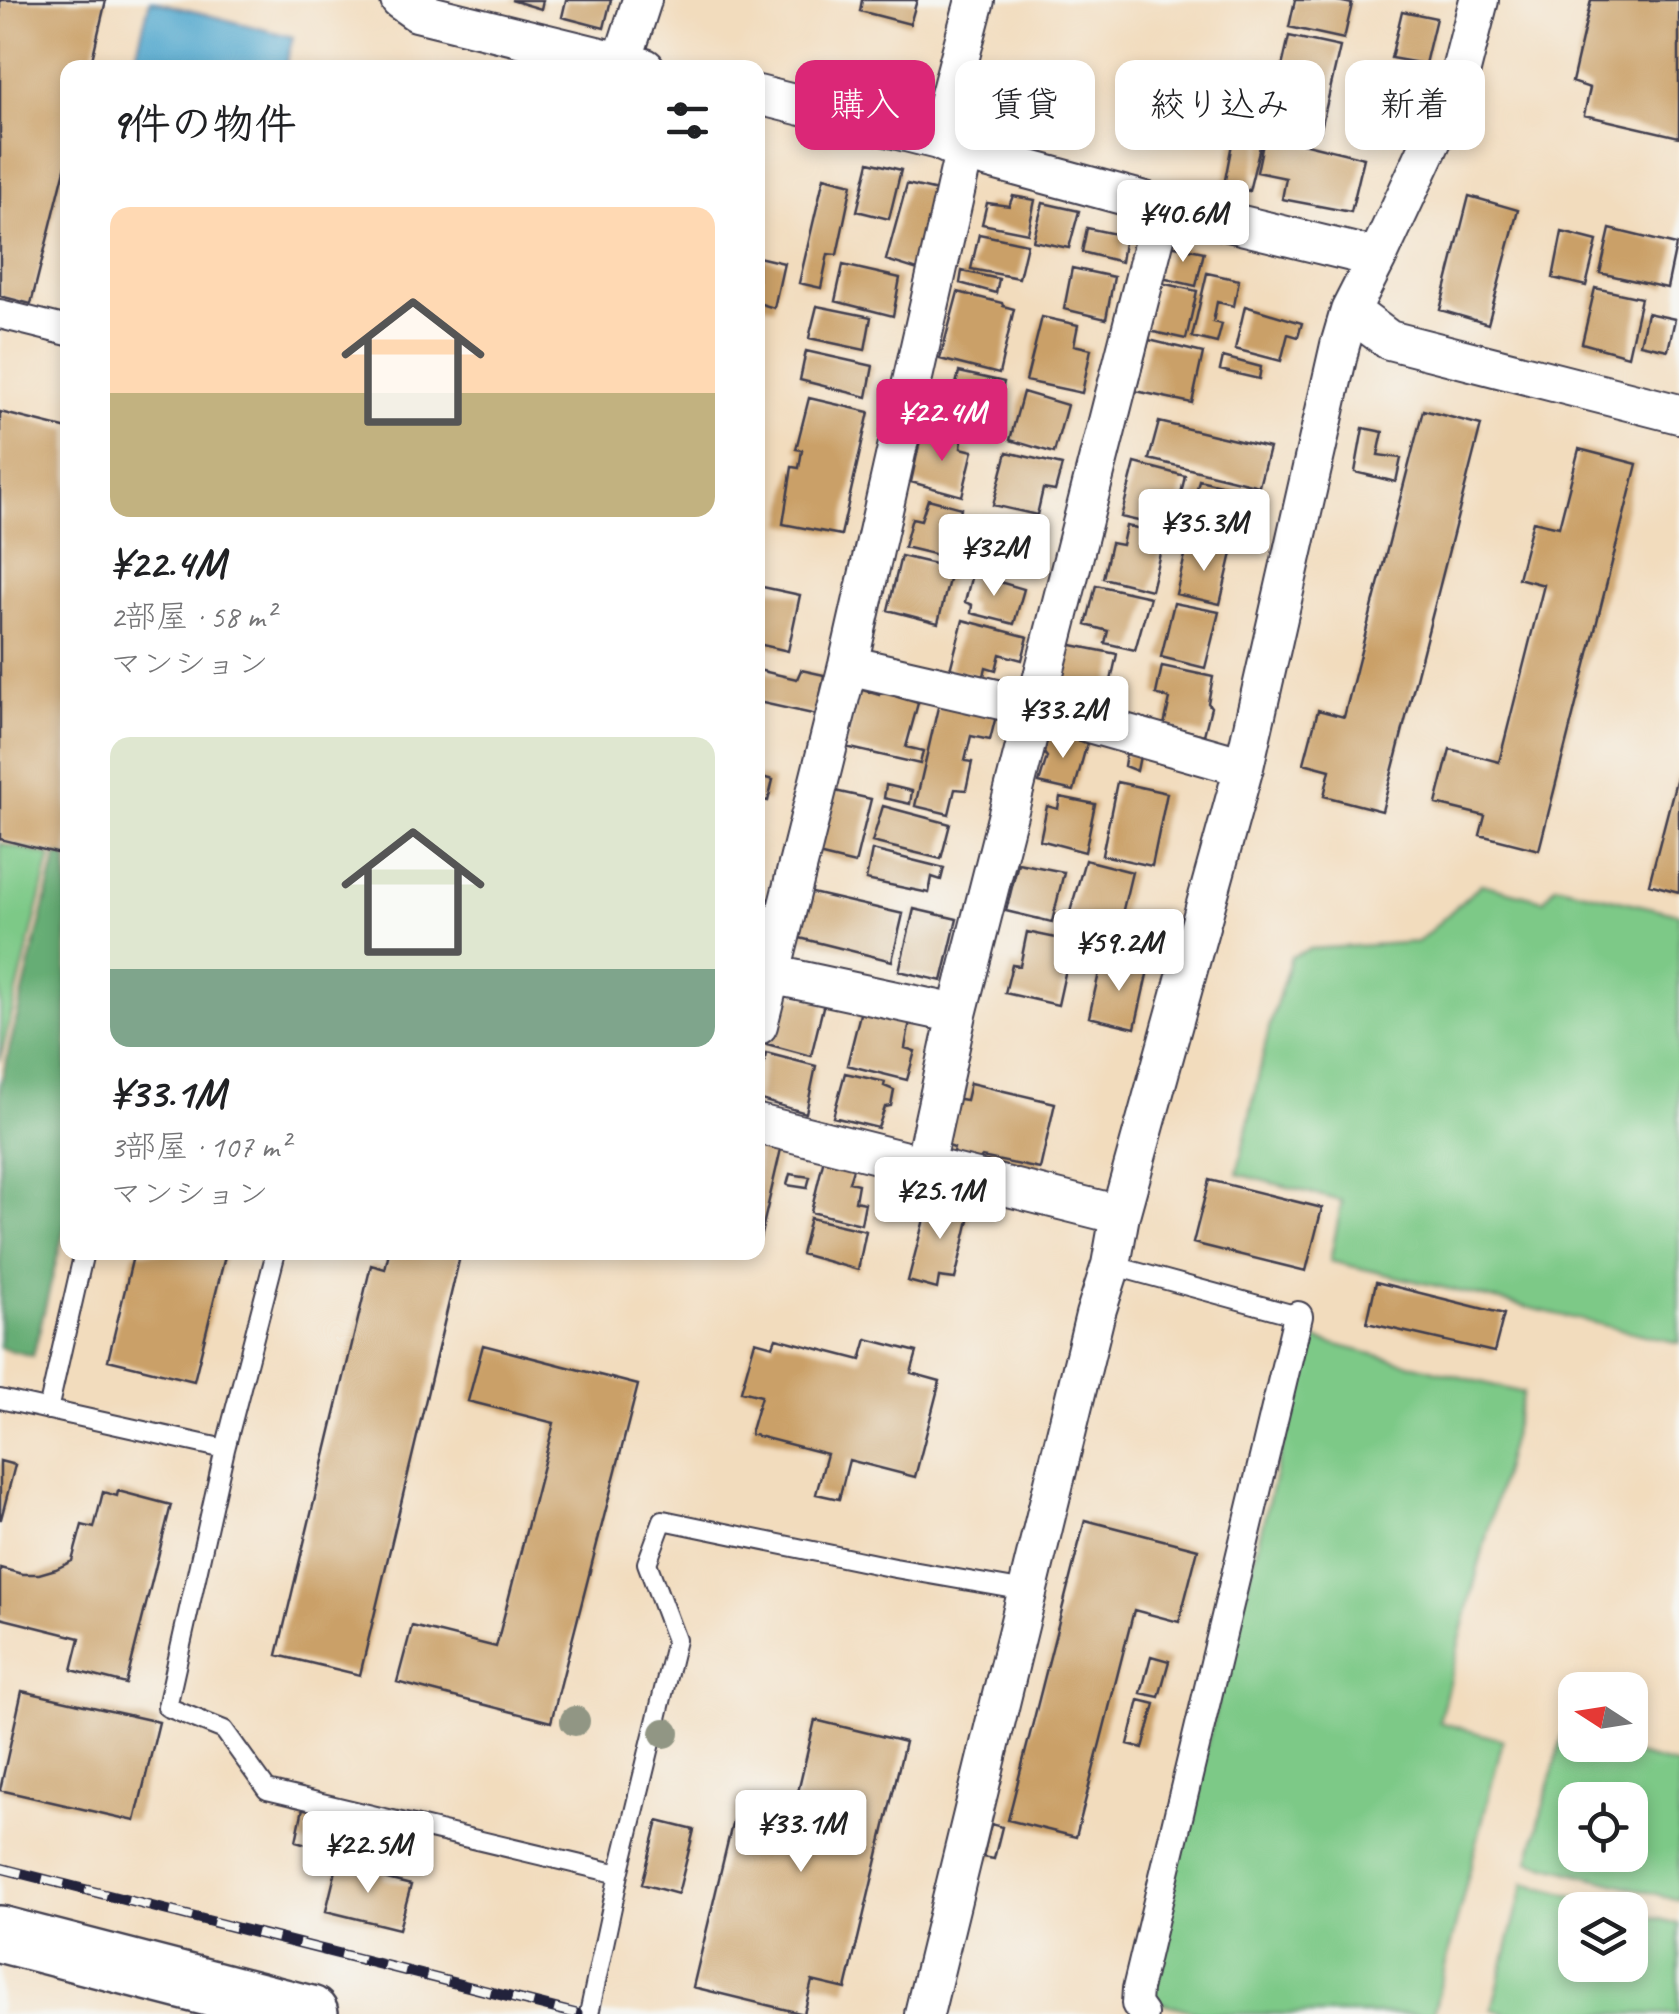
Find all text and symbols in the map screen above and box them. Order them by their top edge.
chip: 購入 [795,60,935,150]
chip: 賃貸 [955,60,1095,150]
chip: 絞り込み [1115,60,1325,150]
chip: 新着 [1345,60,1485,150]
icon: filters [660,93,715,148]
text: 9件の物件 [110,98,296,151]
pin: ¥40.6M [1102,180,1264,265]
text: ¥40.6M [1139,192,1227,233]
icon: home [323,272,503,452]
pin: ¥22.4M [861,379,1023,464]
text: ¥22.4M [898,391,986,432]
pin: ¥35.3M [1123,489,1285,574]
text: ¥35.3M [1161,501,1247,542]
pin: ¥32M [935,514,1053,599]
text: ¥32M [961,526,1027,567]
text: ¥22.4M [110,537,225,590]
text: 2部屋 · 58 m² [110,596,275,637]
text: マンション [110,643,269,684]
pin: ¥33.2M [982,676,1144,761]
text: ¥33.2M [1019,688,1107,729]
icon: home [323,802,503,982]
pin: ¥59.2M [1038,909,1200,994]
text: ¥59.2M [1076,921,1162,962]
text: ¥33.1M [110,1067,225,1120]
text: 3部屋 · 107 m² [110,1126,289,1167]
pin: ¥25.1M [859,1157,1021,1242]
text: ¥25.1M [897,1169,983,1210]
text: マンション [110,1173,269,1214]
north arrow [1558,1672,1648,1762]
map controls [1558,1672,1648,1982]
button: locate [1558,1782,1648,1872]
pin: ¥33.1M [720,1790,882,1875]
text: ¥33.1M [757,1802,845,1843]
pin: ¥22.5M [287,1811,449,1896]
text: ¥22.5M [325,1823,411,1864]
button: layers [1558,1892,1648,1982]

